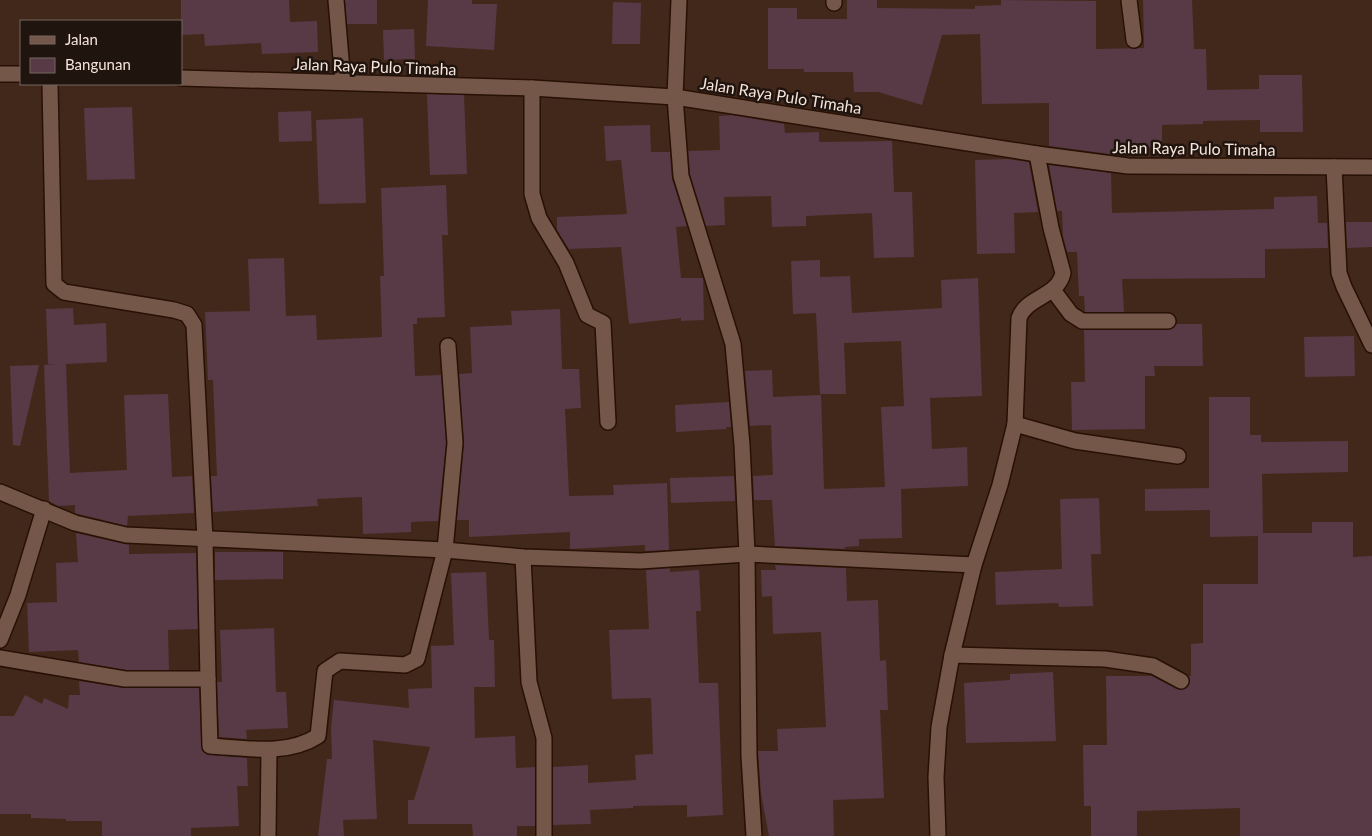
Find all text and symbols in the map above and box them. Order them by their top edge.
legend [20,20,182,85]
text: Jalan [65,30,98,48]
street label: Jalan Raya Pulo Timaha [293,54,457,78]
text: Bangunan [65,55,131,73]
street label: Jalan Raya Pulo Timaha [699,73,863,117]
street label: Jalan Raya Pulo Timaha [1112,137,1276,159]

